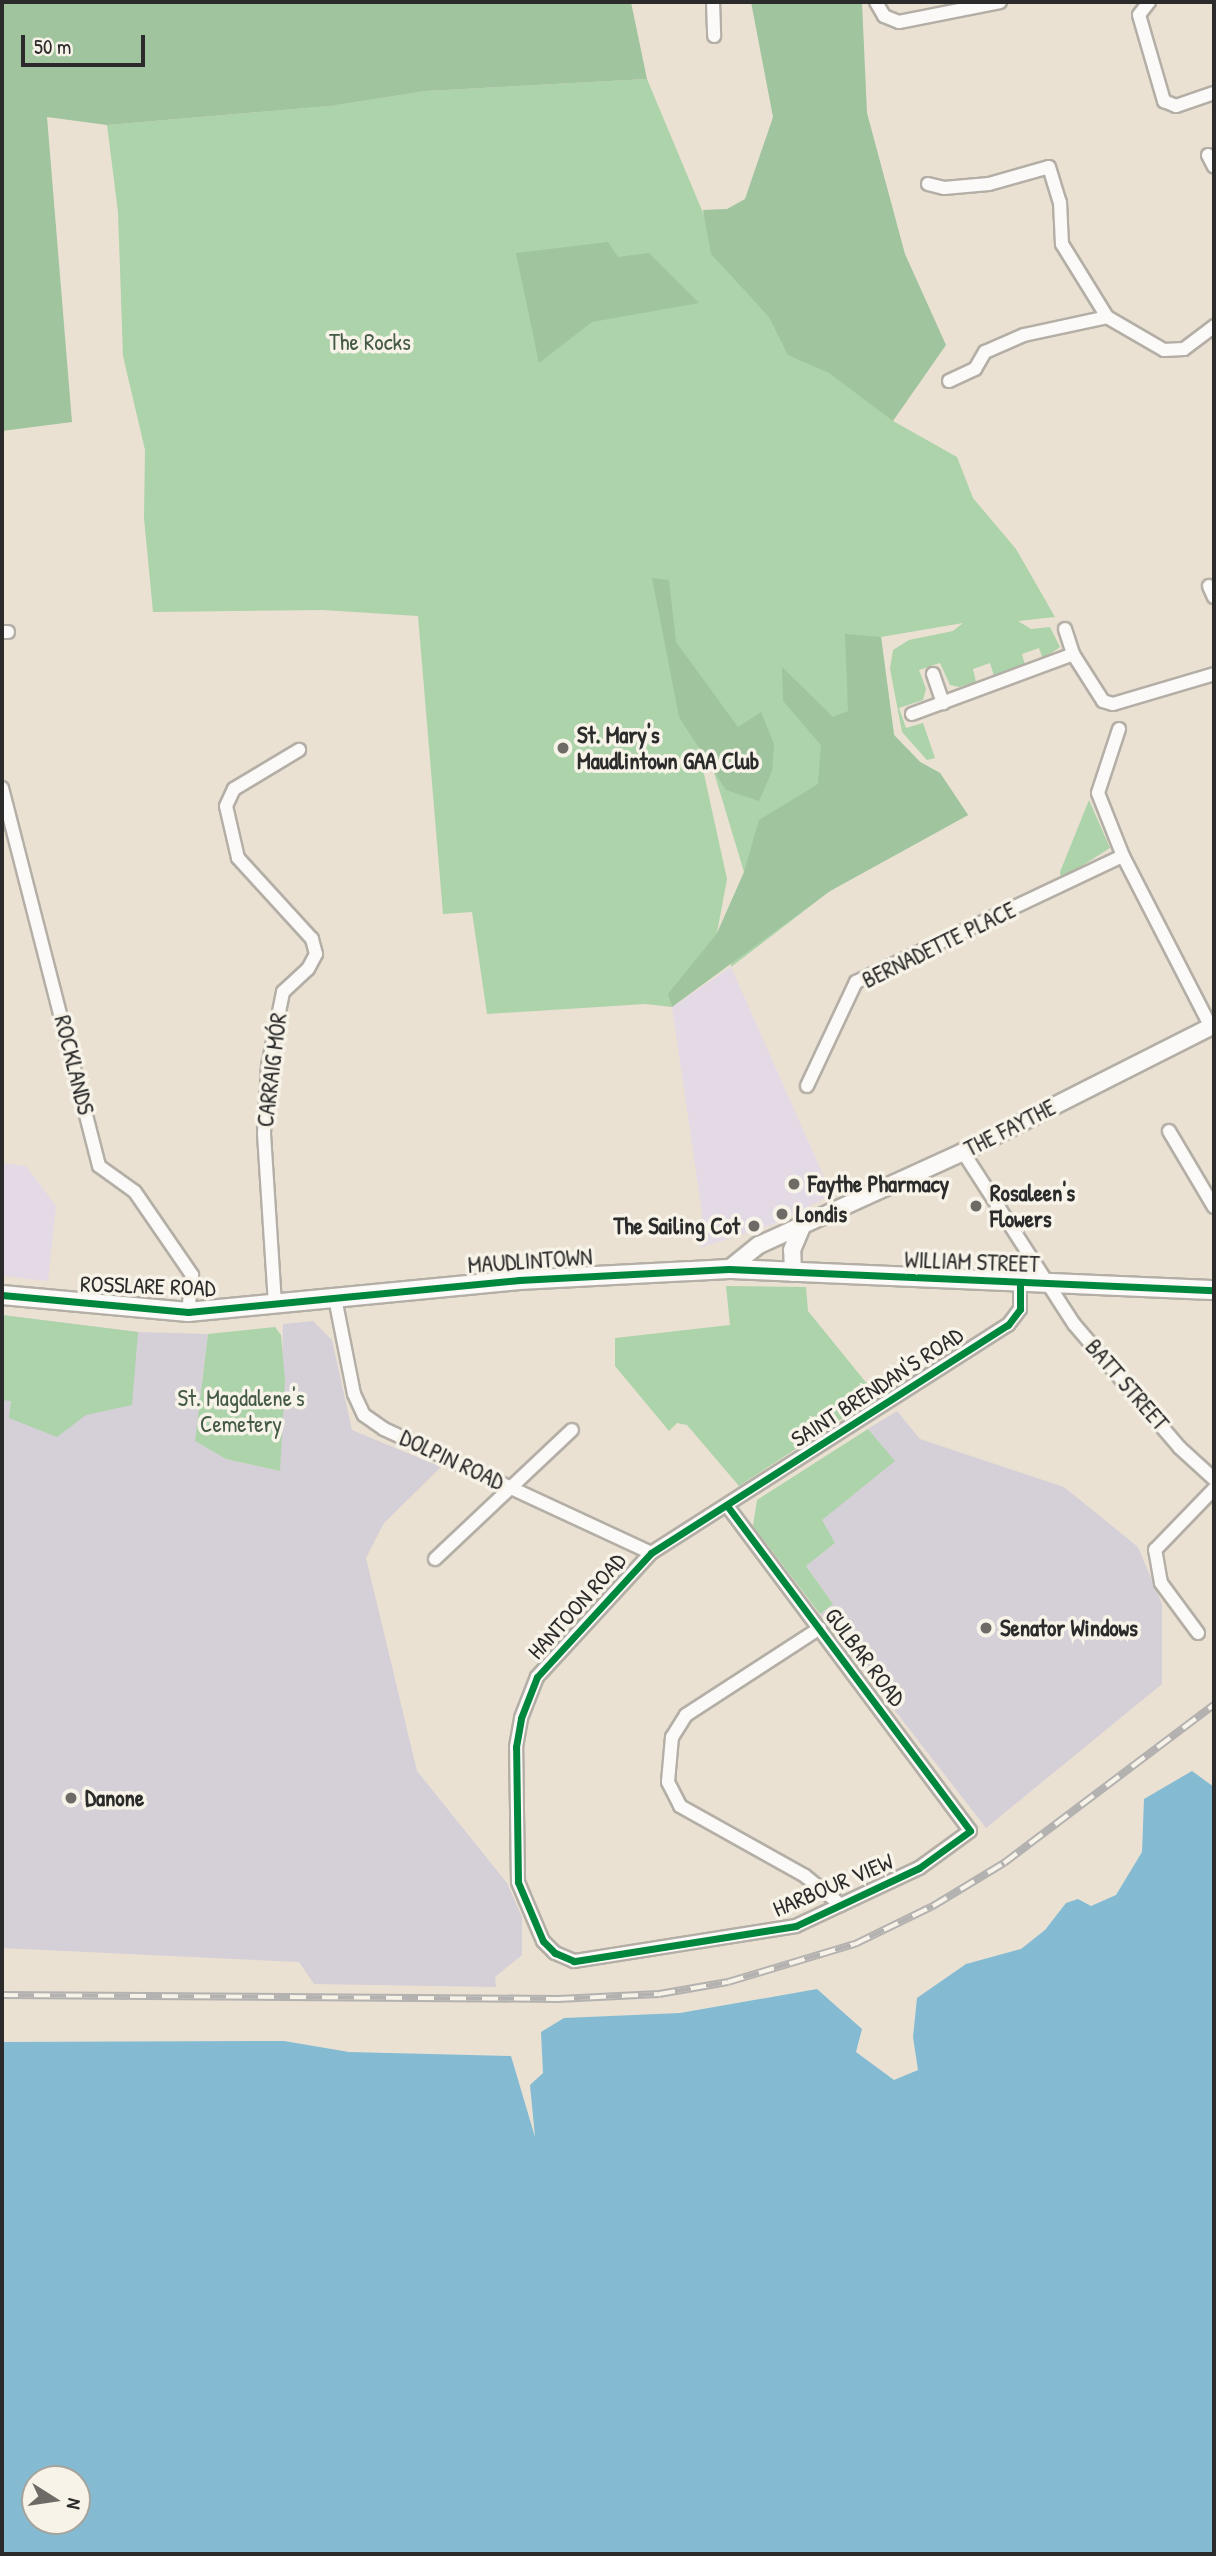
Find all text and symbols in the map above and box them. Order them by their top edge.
scale bar [24,21,149,65]
text: 50 m [34,32,71,61]
park label: The Rocks [329,328,411,356]
place label: St. Mary's Maudlintown GAA Club [577,721,759,775]
marker: St. Mary's Maudlintown GAA Club [555,740,571,756]
street label: BERNADETTE PLACE [858,896,1020,994]
street label: CARRAIG MÓR [251,1011,293,1129]
street label: ROCKLANDS [48,1012,100,1118]
street label: THE FAYTHE [960,1093,1060,1163]
place label: Faythe Pharmacy [808,1170,949,1198]
marker: Faythe Pharmacy [786,1176,802,1192]
place label: Rosaleen's Flowers [990,1179,1075,1233]
marker: Rosaleen's Flowers [968,1198,984,1214]
place label: Londis [796,1200,847,1228]
marker: Londis [774,1206,790,1222]
place label: The Sailing Cot [613,1212,740,1240]
marker: The Sailing Cot [746,1218,762,1234]
street label: MAUDLINTOWN [467,1243,593,1279]
street label: WILLIAM STREET [904,1246,1040,1278]
street label: ROSSLARE ROAD [80,1270,216,1302]
street label: SAINT BRENDAN'S ROAD [786,1321,968,1453]
street label: BATT STREET [1080,1333,1174,1437]
park label: St. Magdalene's Cemetery [177,1384,305,1438]
street label: DOLPIN ROAD [396,1424,508,1496]
street label: HANTOON ROAD [522,1547,632,1665]
street label: GULBAR ROAD [819,1602,911,1712]
place label: Senator Windows [1000,1614,1138,1642]
marker: Senator Windows [978,1620,994,1636]
place label: Danone [85,1784,144,1812]
marker: Danone [63,1790,79,1806]
street label: HARBOUR VIEW [769,1847,897,1923]
north arrow [21,2465,91,2535]
text: N [61,2496,88,2512]

